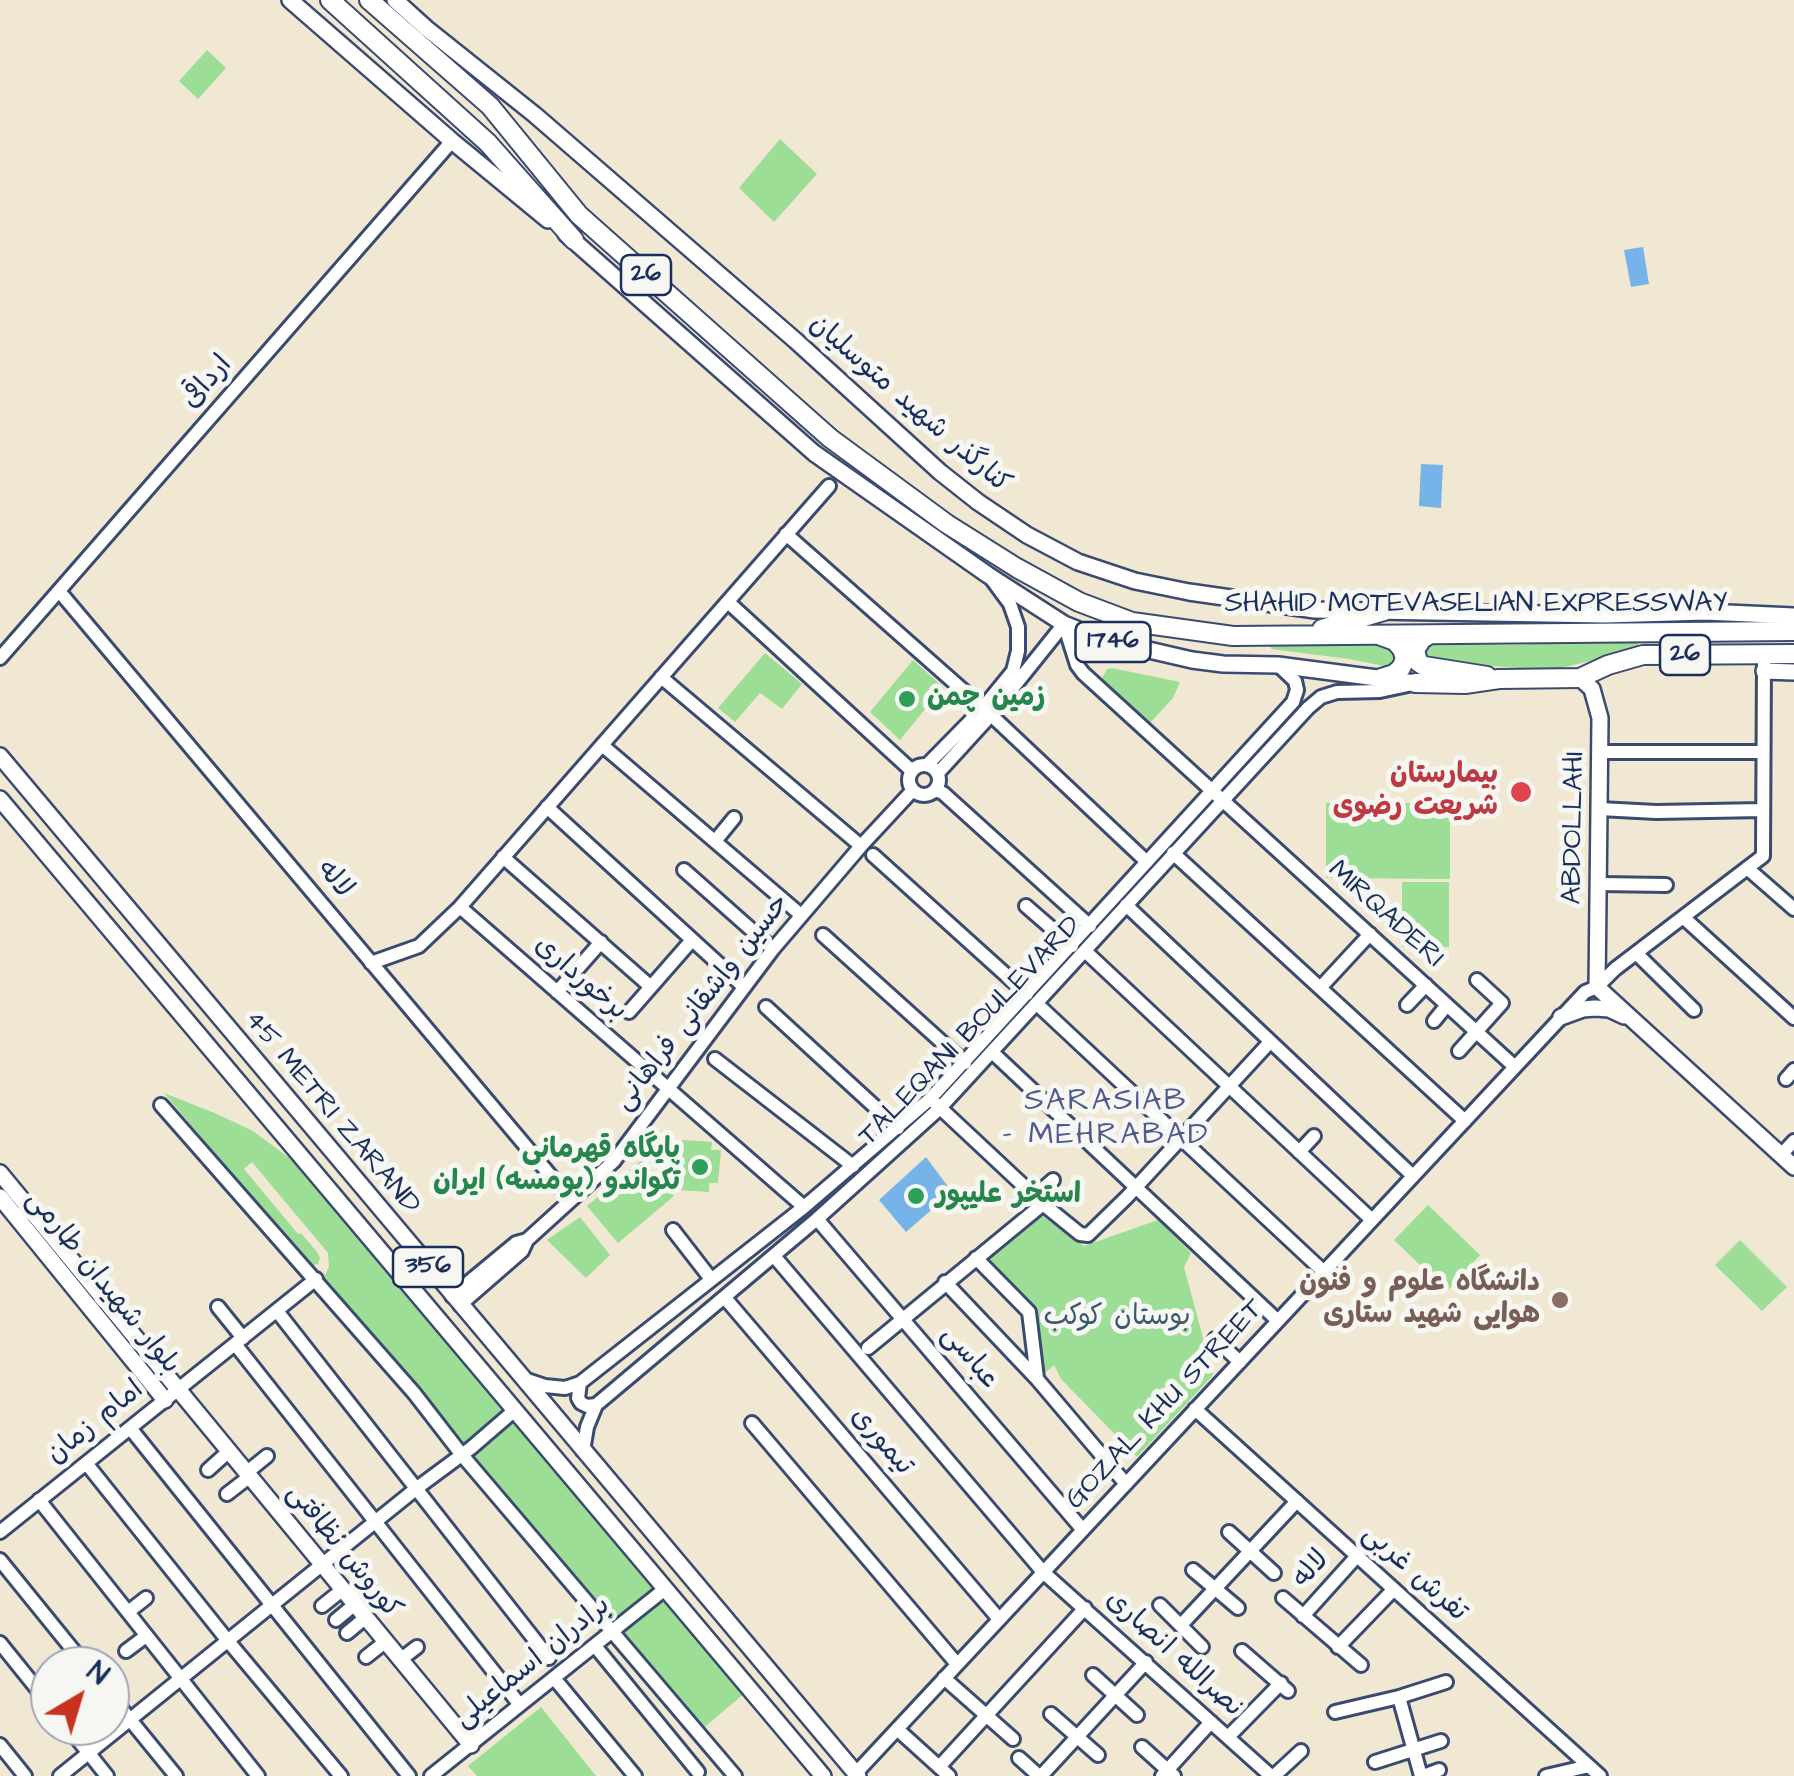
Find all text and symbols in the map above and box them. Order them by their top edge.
road number: 26 [621,255,671,295]
street label: کنارگذر شهید متوسلیان [801,308,1017,502]
street label: ارداقی [176,349,240,417]
street label: SHAHID MOTEVASELIAN EXPRESSWAY [1225,588,1727,622]
road number: 1746 [1076,622,1150,662]
road number: 26 [1660,635,1710,675]
place label: زمین چمن [927,682,1045,716]
marker: زمین چمن [896,688,918,710]
street label: ABDOLLAHI [1557,751,1593,905]
place label: بیمارستان شریعت رضوی [1333,759,1498,825]
marker: بیمارستان شریعت رضوی [1508,779,1534,805]
street label: لاله [308,854,360,906]
street label: MIRQADERI [1320,854,1450,976]
street label: حسین واشقانی فراهانی [608,888,798,1118]
street label: TALEQANI BOULEVARD [853,910,1089,1154]
street label: برخورداری [527,929,633,1029]
street label: 45 METRI ZARAND [236,1004,426,1222]
district label: SARASIAB - MEHRABAD [1002,1085,1210,1156]
place label: پایگاه قهرمانی تکواندو (پومسه) ایران [433,1134,680,1200]
marker: پایگاه قهرمانی تکواندو (پومسه) ایران [689,1156,711,1178]
place label: استخر علیپور [936,1179,1081,1213]
street label: بلوار شهیدان طارمی [18,1184,186,1382]
marker: استخر علیپور [905,1185,927,1207]
road number: 356 [393,1247,463,1287]
place label: دانشگاه علوم و فنون هوایی شهید ستاری [1299,1267,1540,1333]
marker: دانشگاه علوم و فنون هوایی شهید ستاری [1549,1289,1571,1311]
street label: GOZAL KHU STREET [1060,1293,1272,1517]
park label: بوستان کوکب [1043,1301,1191,1335]
street label: عباسی [933,1319,1005,1397]
street label: امام زمان [41,1374,151,1472]
street label: تیموری [842,1401,920,1483]
street label: کوروش نظافتی [278,1478,408,1626]
street label: تفرش غربی [1355,1518,1473,1630]
street label: لاله [1286,1544,1338,1596]
street label: نصرالله انصاری [1098,1584,1250,1726]
street label: برادران اسماعیلی [448,1590,618,1736]
north arrow [30,1646,130,1746]
text: N [79,1653,116,1694]

